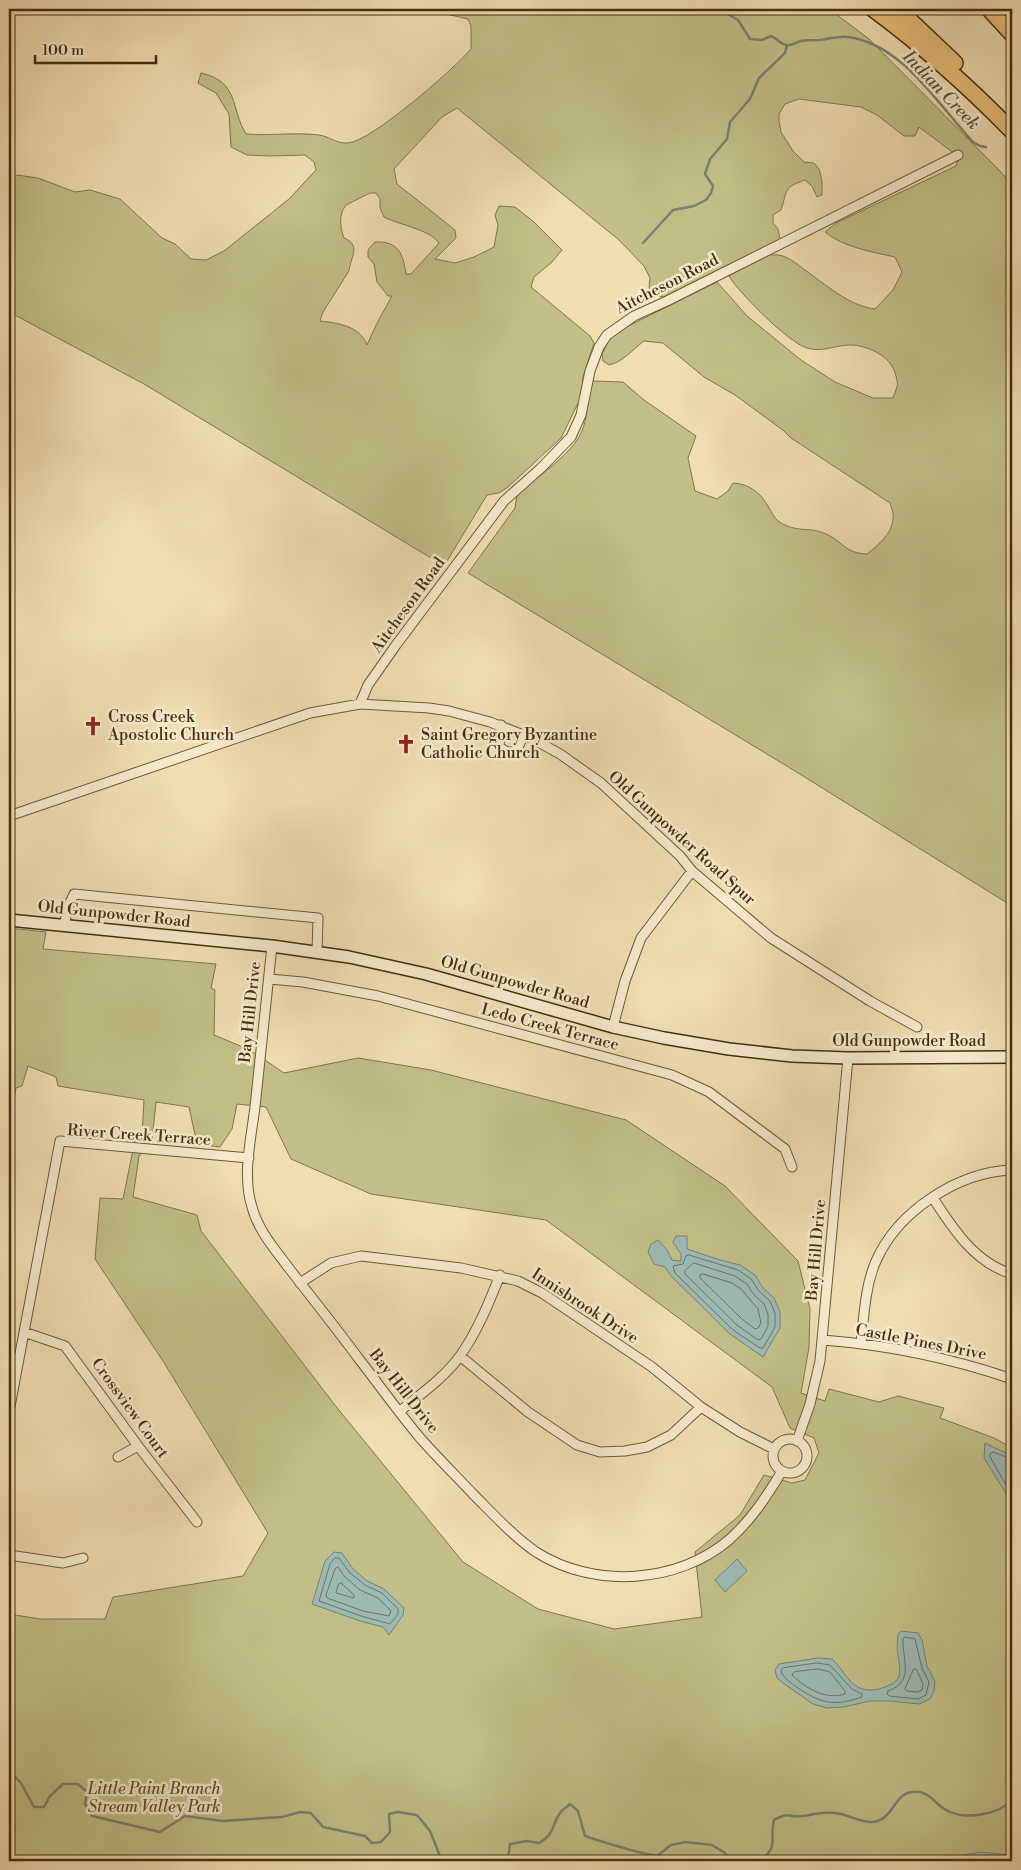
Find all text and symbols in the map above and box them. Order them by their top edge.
scale bar [35,32,156,64]
text: 100 m [42,41,84,60]
water label: Indian Creek [897,45,985,135]
street label: Aitcheson Road [611,249,722,319]
street label: Aitcheson Road [366,553,449,657]
place label: Cross Creek Apostolic Church [107,707,235,745]
church icon: Cross Creek Apostolic Church [82,715,104,737]
place label: Saint Gregory Byzantine Catholic Church [421,725,597,763]
church icon: Saint Gregory Byzantine Catholic Church [395,733,417,755]
street label: Old Gunpowder Road Spur [604,767,760,909]
street label: Old Gunpowder Road [37,896,191,932]
street label: Old Gunpowder Road [438,951,592,1013]
street label: Bay Hill Drive [235,960,265,1065]
street label: Ledo Creek Terrace [479,999,621,1055]
street label: Old Gunpowder Road [832,1031,986,1051]
street label: River Creek Terrace [66,1120,212,1150]
street label: Bay Hill Drive [802,1198,830,1303]
street label: Innisbrook Drive [528,1264,642,1348]
street label: Castle Pines Drive [854,1319,988,1365]
street label: Bay Hill Drive [364,1344,443,1437]
street label: Crossview Court [87,1354,173,1462]
park label: Little Paint Branch Stream Valley Park [87,1779,220,1817]

